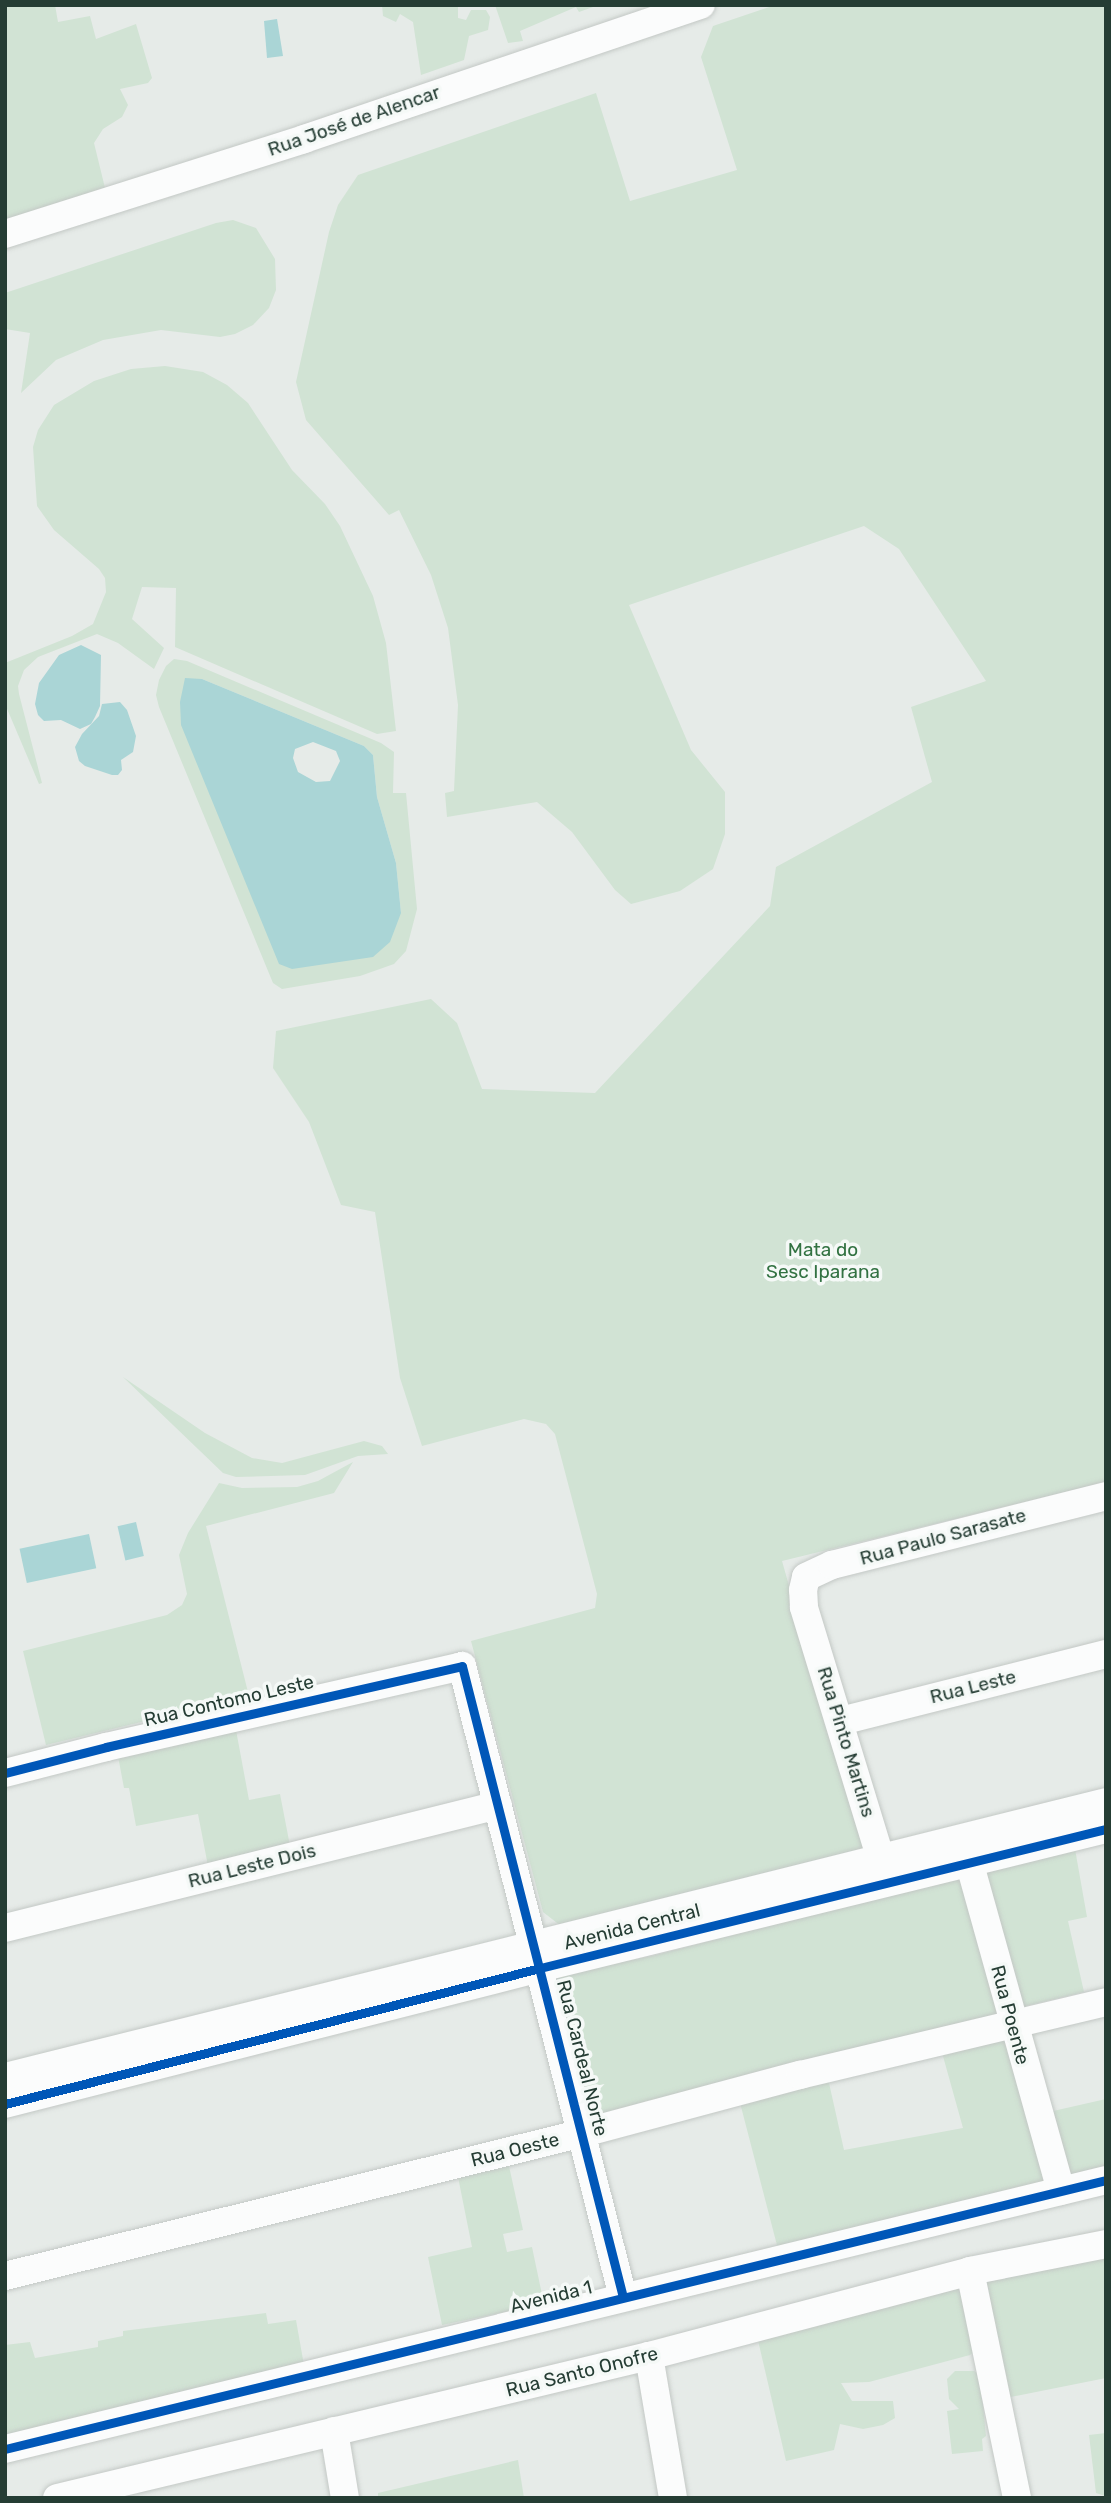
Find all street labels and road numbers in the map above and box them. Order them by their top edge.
street label: Rua José de Alencar [265,81,443,161]
street label: Rua Paulo Sarasate [857,1504,1029,1570]
street label: Rua Pinto Martins [812,1664,880,1820]
street label: Rua Leste [928,1665,1018,1709]
street label: Rua Contomo Leste [142,1670,316,1732]
street label: Rua Leste Dois [186,1839,318,1893]
street label: Avenida Central [561,1899,703,1955]
street label: Rua Poente [986,1963,1034,2067]
street label: Rua Cardeal Norte [552,1977,612,2139]
street label: Rua Oeste [468,2128,562,2172]
street label: Avenida 1 [508,2276,594,2318]
street label: Rua Santo Onofre [504,2342,660,2402]

